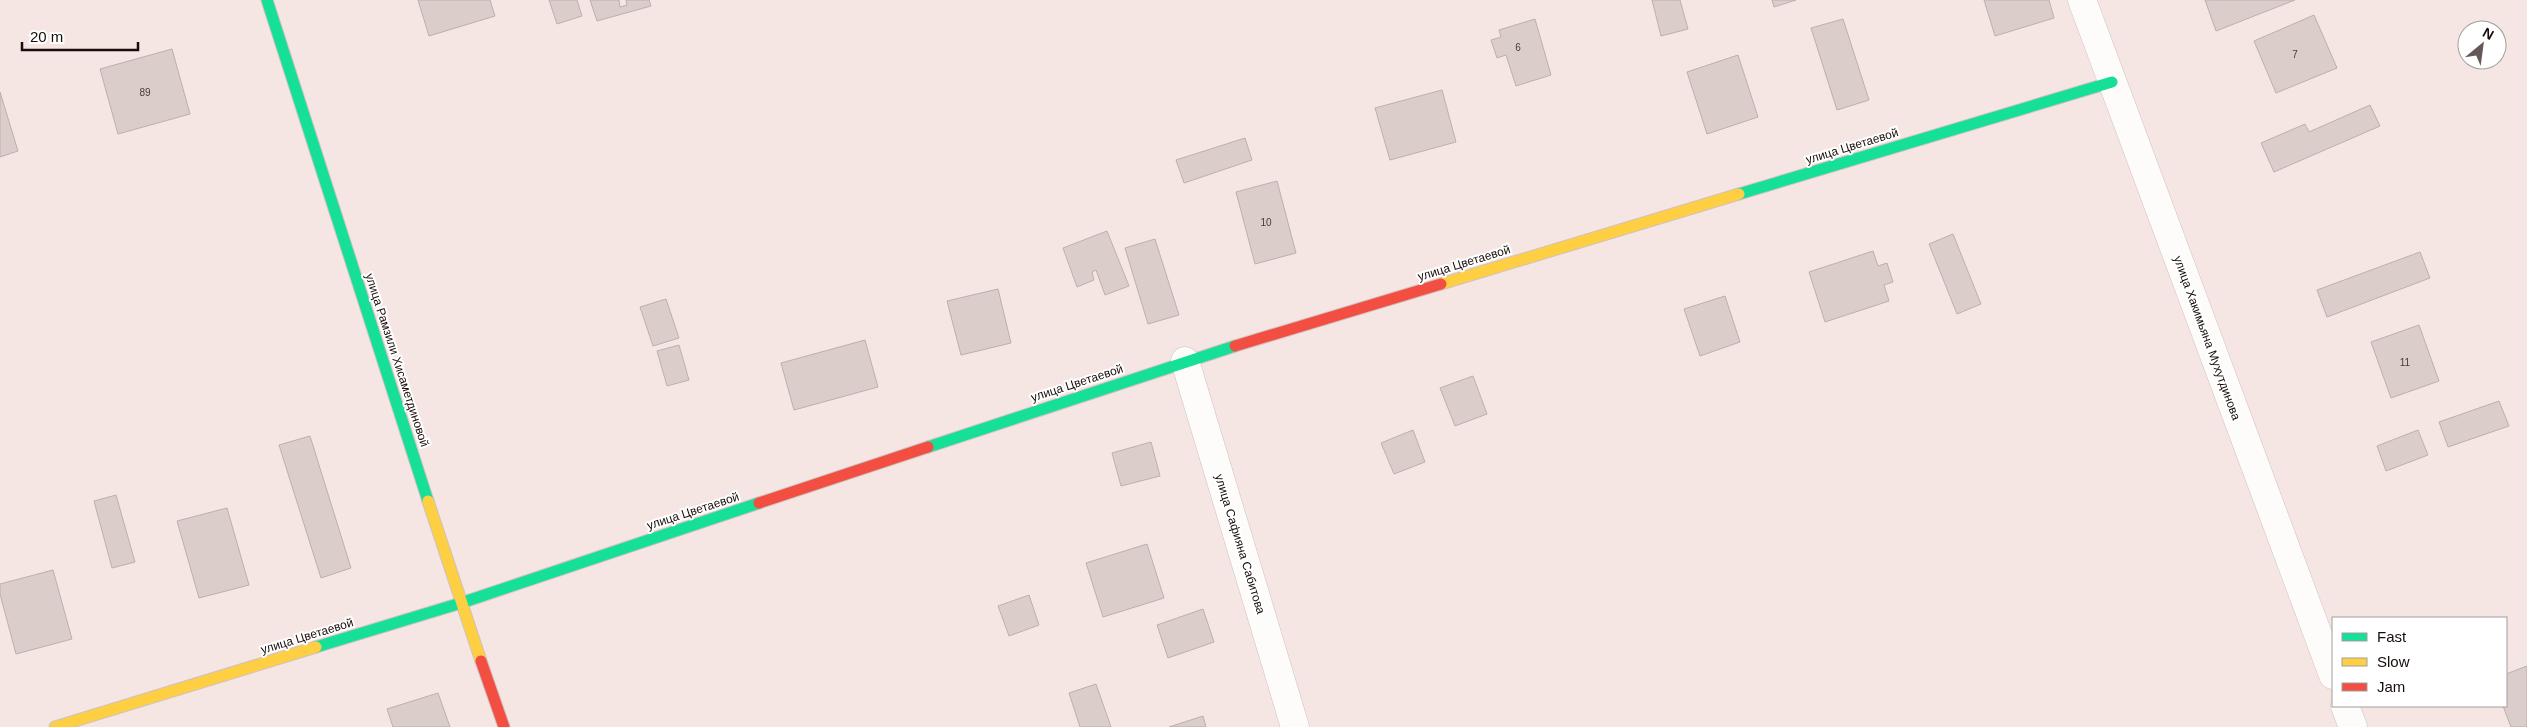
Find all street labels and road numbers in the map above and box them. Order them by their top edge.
street label: улица Цветаевой [1804,125,1900,167]
street label: улица Цветаевой [1416,242,1512,284]
street label: улица Хакимьяна Мухутдинова [2171,254,2243,422]
street label: улица Рамзили Хисаметдиновой [362,271,432,449]
street label: улица Цветаевой [1029,362,1125,404]
street label: улица Сафияна Сабитова [1212,472,1268,616]
street label: улица Цветаевой [645,490,741,532]
street label: улица Цветаевой [259,615,355,657]

